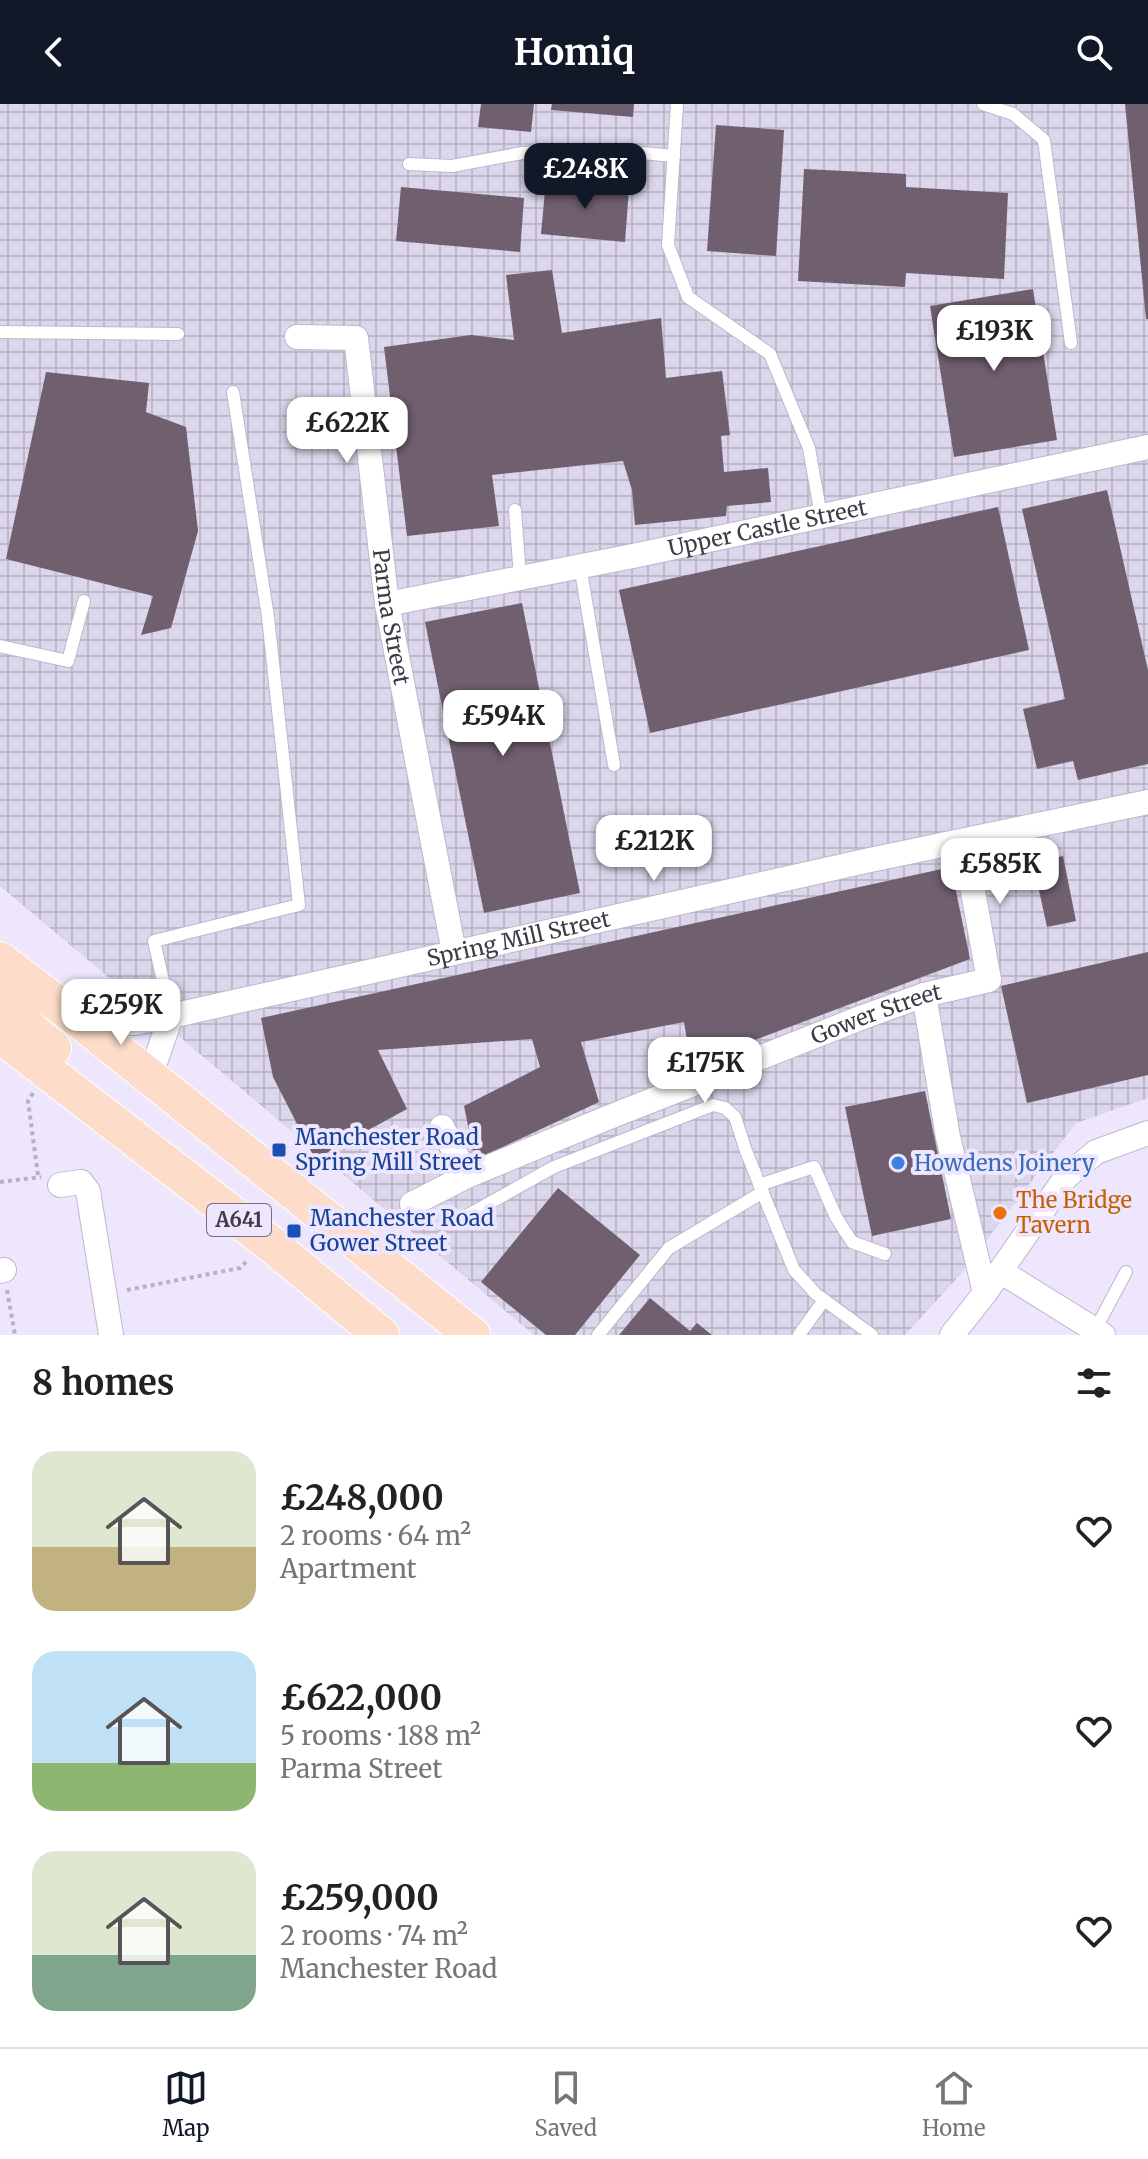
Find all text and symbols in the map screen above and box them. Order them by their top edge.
icon: back [32,30,76,74]
text: Homiq [514,30,634,75]
icon: search [1072,30,1116,74]
pin: £248K [529,143,641,211]
text: £248K [542,152,628,185]
pin: £193K [938,305,1050,373]
text: £193K [955,314,1033,347]
pin: £622K [291,397,403,465]
text: £622K [305,406,389,439]
street label: Upper Castle Street [665,493,870,562]
street label: Parma Street [367,547,416,687]
pin: £594K [447,690,559,758]
text: £594K [461,699,545,732]
pin: £212K [598,815,710,883]
text: £212K [614,824,694,857]
pin: £585K [944,838,1056,906]
text: £585K [959,847,1041,880]
street label: Spring Mill Street [424,904,613,972]
street label: Gower Street [807,977,944,1050]
pin: £259K [65,979,177,1047]
text: £259K [79,988,163,1021]
pin: £175K [649,1037,761,1105]
text: £175K [666,1046,744,1079]
place label: Manchester Road Spring Mill Street [295,1123,482,1176]
marker: Manchester Road Spring Mill Street [270,1141,288,1159]
place label: Howdens Joinery [914,1149,1095,1177]
marker: Howdens Joinery [889,1154,907,1172]
place label: The Bridge Tavern [1016,1186,1132,1239]
road number: A641 [207,1204,271,1236]
place label: Manchester Road Gower Street [310,1204,494,1257]
marker: The Bridge Tavern [991,1204,1009,1222]
marker: Manchester Road Gower Street [285,1222,303,1240]
icon: filters [1072,1361,1116,1405]
text: 8 homes [32,1362,174,1404]
text: £248,000 [280,1477,444,1519]
icon: home [96,1483,192,1579]
icon: heart [1072,1509,1116,1553]
text: 2 rooms · 64 m² [280,1519,471,1552]
text: Apartment [280,1552,417,1585]
text: £622,000 [280,1677,442,1719]
icon: home [96,1683,192,1779]
icon: heart [1072,1709,1116,1753]
text: 5 rooms · 188 m² [280,1719,481,1752]
text: Parma Street [280,1752,442,1785]
text: £259,000 [280,1877,439,1919]
icon: home [96,1883,192,1979]
icon: heart [1072,1909,1116,1953]
text: 2 rooms · 74 m² [280,1919,468,1952]
text: Manchester Road [280,1952,497,1985]
tab: Map [163,2066,209,2142]
tab: Saved [535,2066,597,2142]
tab: Home [922,2066,985,2142]

